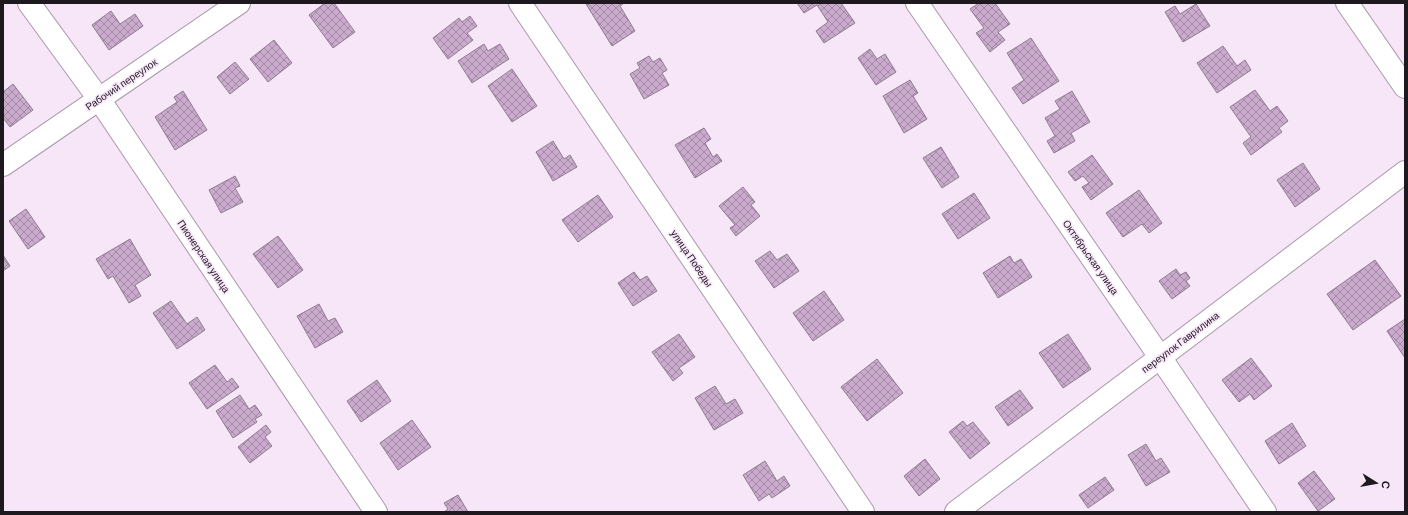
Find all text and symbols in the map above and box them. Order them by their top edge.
street label: Рабочий переулок [83,55,160,112]
street label: Пионерская улица [175,217,233,295]
street label: Октябрьская улица [1061,217,1122,297]
street label: улица Победы [669,227,715,289]
street label: переулок Гаврилина [1139,309,1222,375]
north arrow [1356,463,1396,503]
text: С [1379,480,1393,490]

